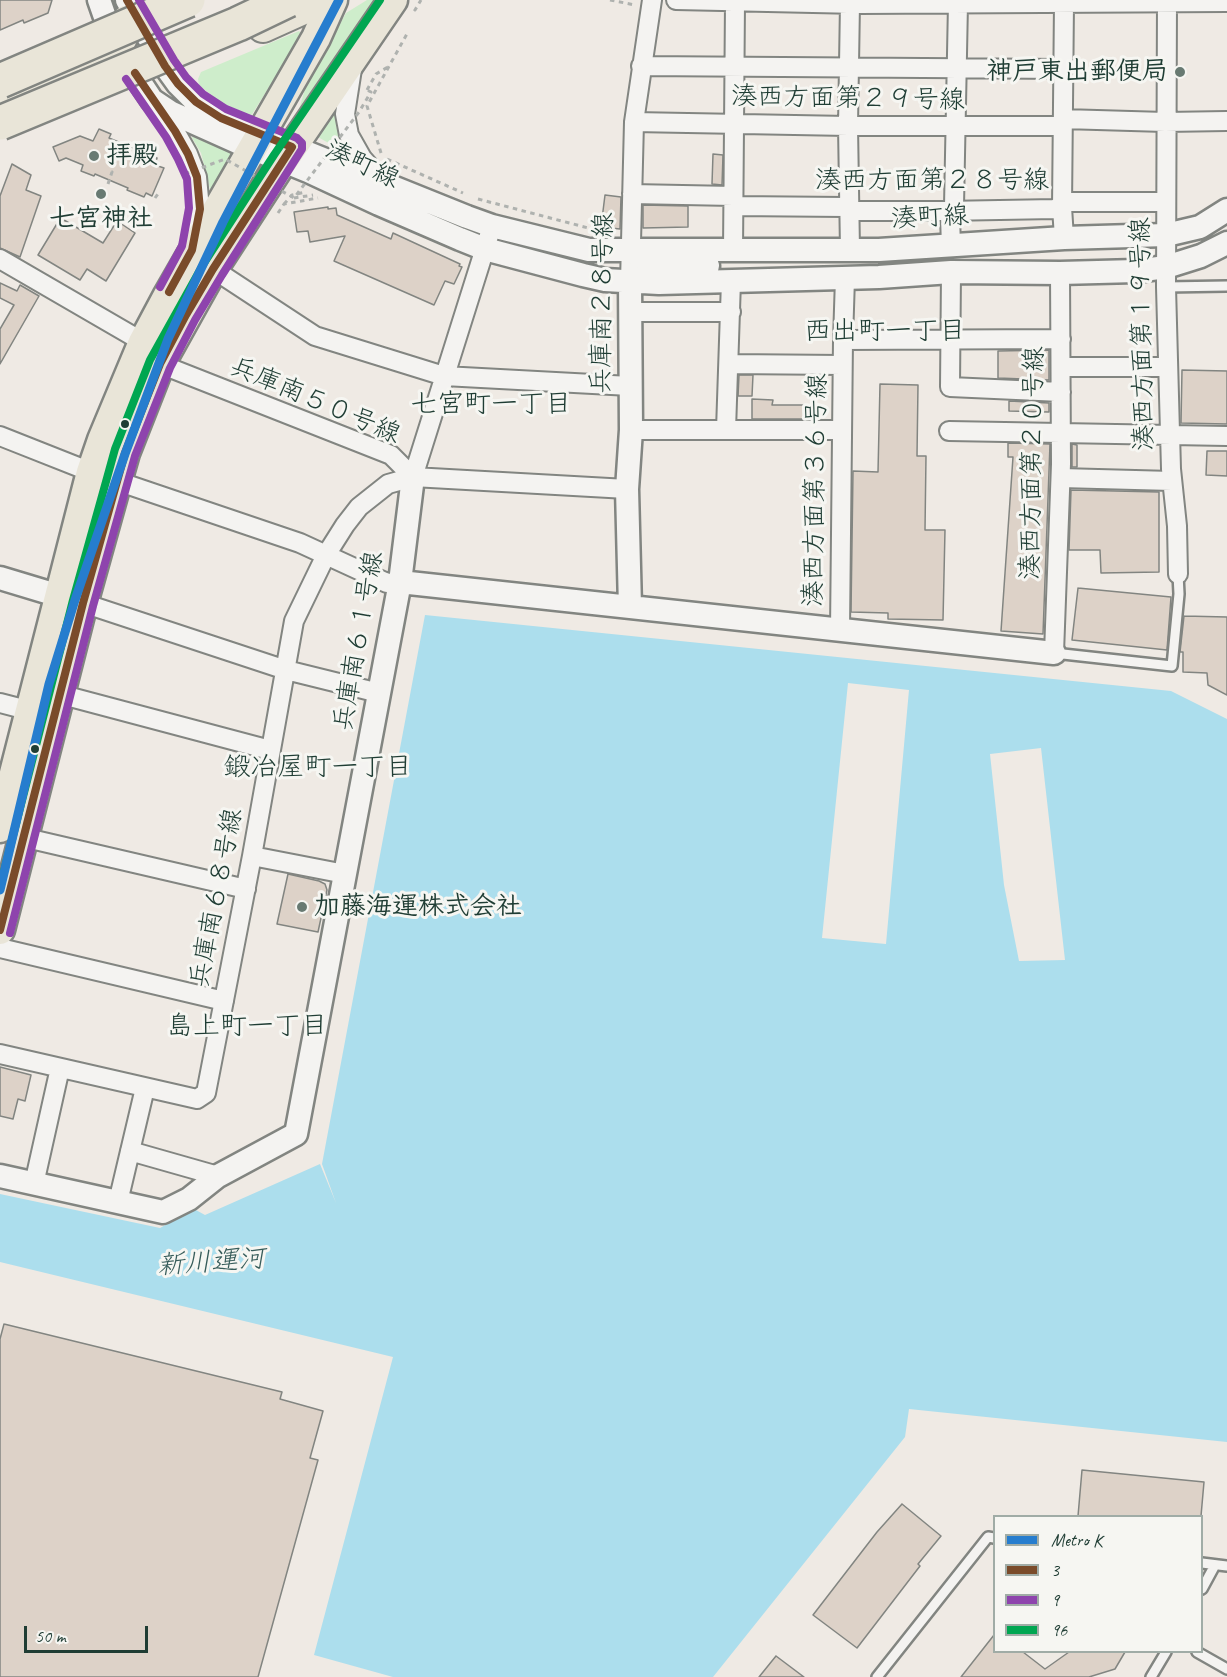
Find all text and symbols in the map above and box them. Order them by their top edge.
place label: 神戸東出郵便局 [986,56,1168,88]
marker: 神戸東出郵便局 [1173,65,1187,79]
street label: 湊西方面第２９号線 [731,81,965,117]
street label: 湊町線 [320,134,404,196]
place label: 拝殿 [106,140,158,172]
marker: 拝殿 [87,149,101,163]
street label: 湊西方面第２８号線 [815,165,1049,197]
marker: 七宮神社 [94,187,108,201]
street label: 湊町線 [890,200,970,236]
place label: 七宮神社 [49,203,153,235]
street label: 兵庫南２８号線 [586,212,620,394]
street label: 湊西方面第１９号線 [1125,217,1161,451]
district label: 西出町一丁目 [804,316,966,348]
street label: 湊西方面第２０号線 [1015,346,1051,580]
street label: 兵庫南５０号線 [225,351,405,451]
street label: 湊西方面第３６号線 [798,373,834,607]
district label: 七宮町一丁目 [410,389,572,421]
unlabelled marker [119,418,131,430]
street label: 兵庫南６１号線 [328,549,390,733]
unlabelled marker [29,743,41,755]
district label: 鍛冶屋町一丁目 [224,752,412,784]
street label: 兵庫南６８号線 [184,806,250,990]
place label: 加藤海運株式会社 [314,891,522,923]
marker: 加藤海運株式会社 [295,900,309,914]
district label: 島上町一丁目 [166,1011,328,1043]
water label: 新川運河 [156,1243,266,1283]
legend [993,1515,1203,1653]
text: Metro K [1051,1529,1102,1551]
text: 3 [1051,1559,1059,1581]
text: 9 [1051,1589,1059,1611]
scale bar [27,1614,152,1652]
text: 96 [1051,1619,1067,1641]
text: 50 m [35,1625,66,1647]

